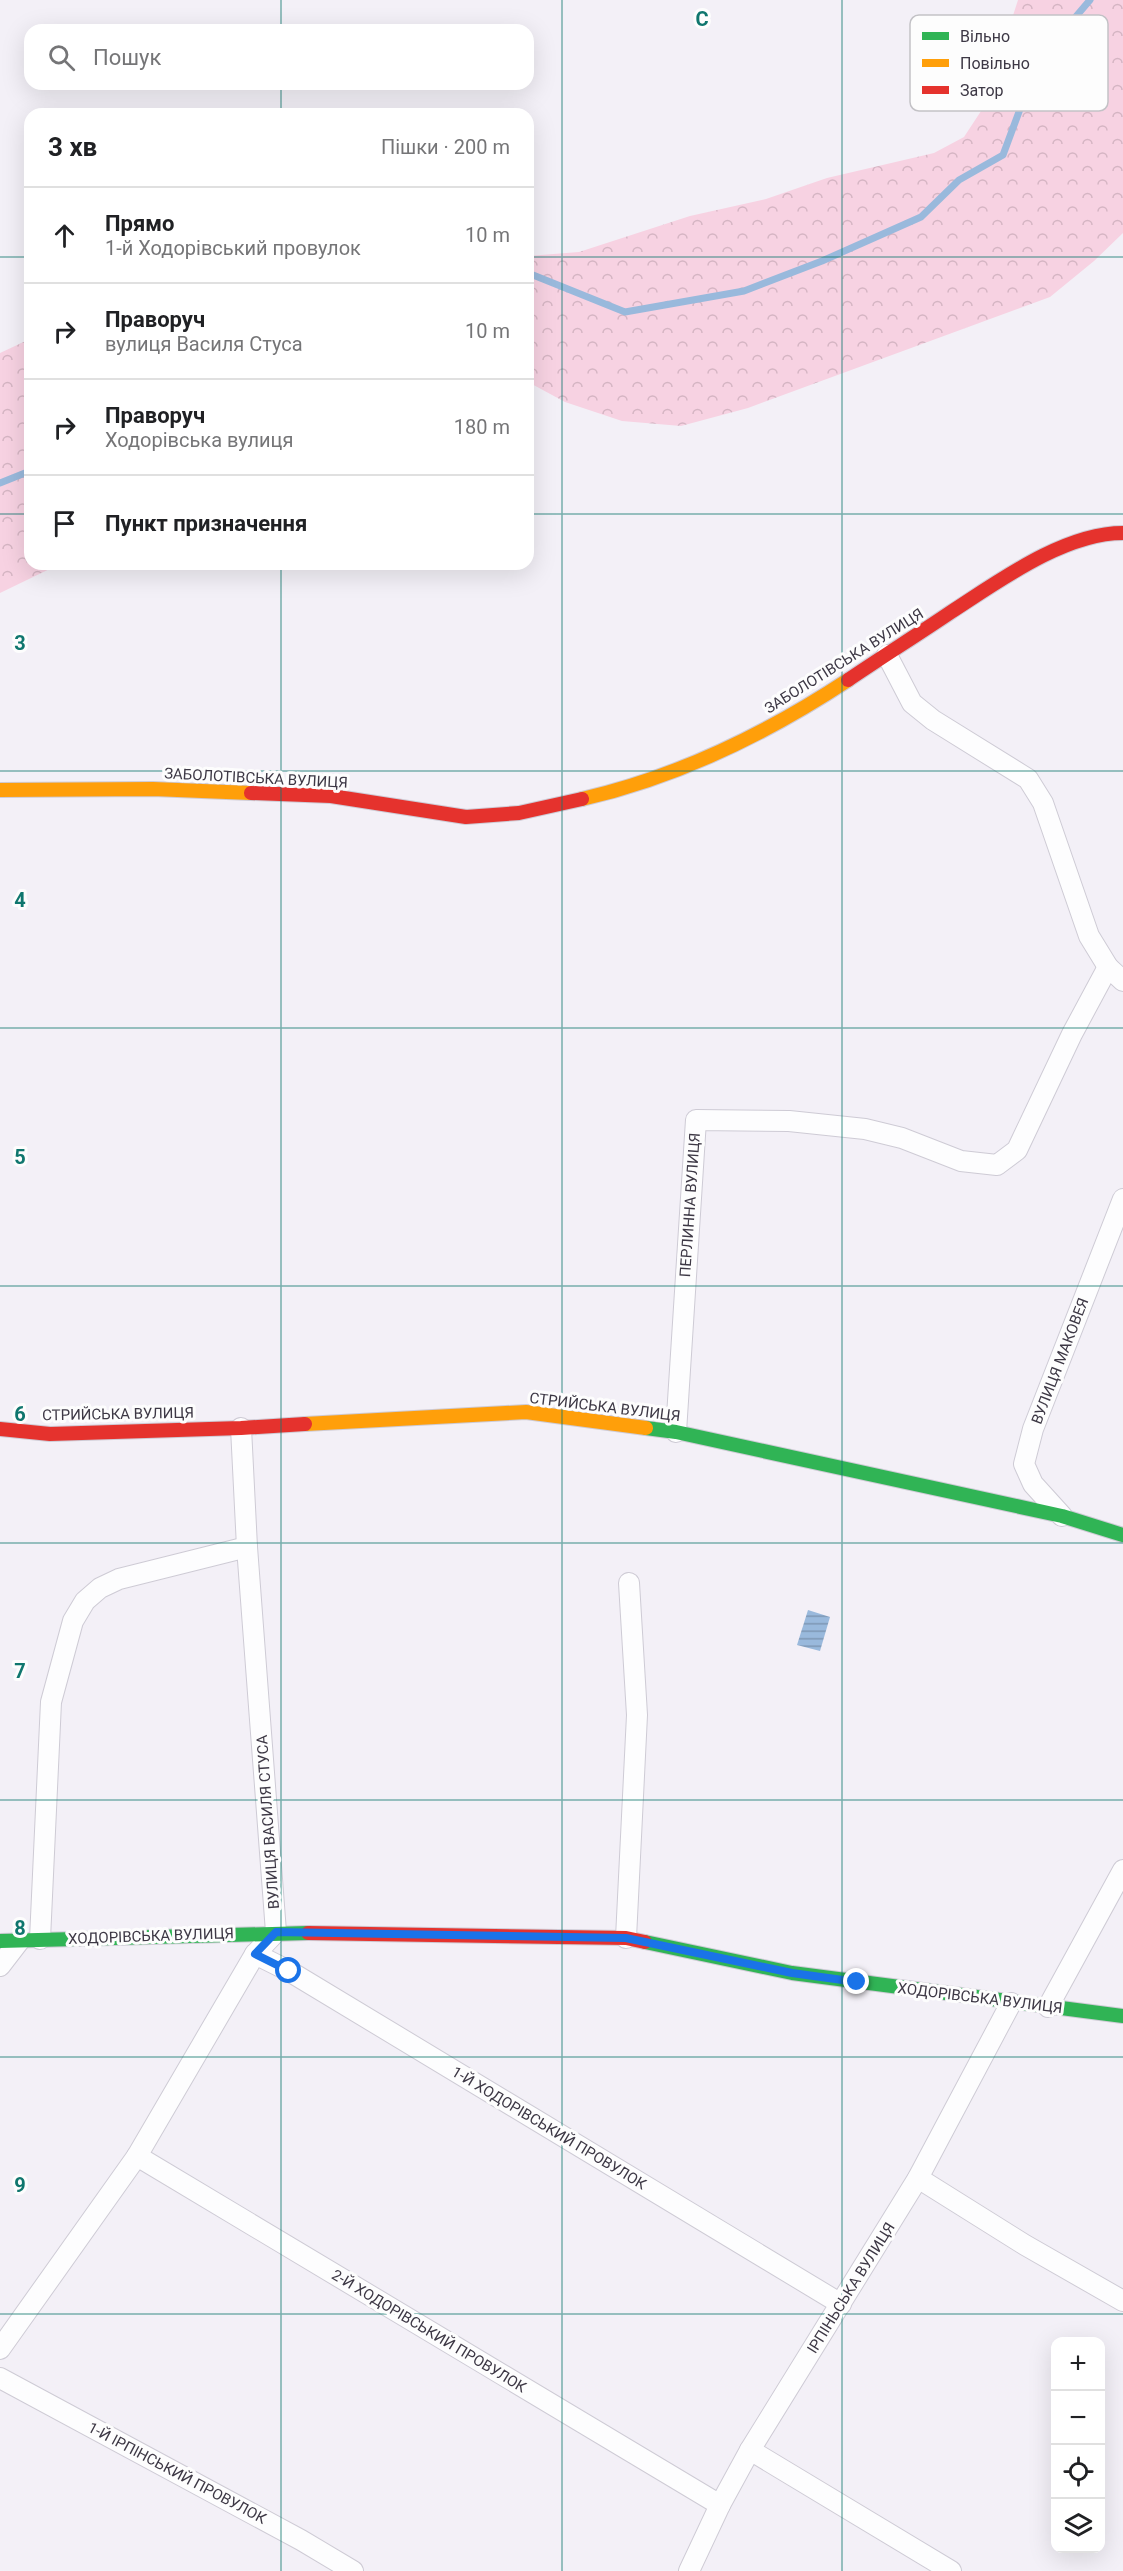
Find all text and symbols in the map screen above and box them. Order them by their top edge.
text: C [695,7,709,31]
legend [910,15,1108,111]
search box [24,24,534,90]
text: Вільно [960,27,1010,46]
icon: search [45,41,78,74]
text: Пошук [93,45,161,70]
text: Повільно [960,54,1030,73]
text: Затор [960,81,1004,100]
text: 3 хв [48,132,97,162]
text: Пішки · 200 m [381,135,510,159]
text: Прямо [105,211,174,236]
icon: ahead [48,219,81,252]
text: 10 m [465,223,510,247]
text: 1-й Ходорівський провулок [105,236,361,260]
text: Праворуч [105,307,205,332]
icon: right [48,315,81,348]
text: 10 m [465,319,510,343]
text: вулиця Василя Стуса [105,332,303,356]
text: Праворуч [105,403,205,428]
icon: right [48,411,81,444]
text: 180 m [454,415,510,439]
text: Ходорівська вулиця [105,428,293,452]
icon: arrive [48,507,81,540]
text: Пункт призначення [105,511,307,536]
street label: ЗАБОЛОТІВСЬКА ВУЛИЦЯ [761,605,927,717]
text: 3 [14,631,26,655]
street label: ЗАБОЛОТІВСЬКА ВУЛИЦЯ [164,764,348,792]
text: 4 [14,888,26,912]
street label: ПЕРЛИННА ВУЛИЦЯ [676,1132,704,1278]
text: 5 [14,1145,26,1169]
street label: ВУЛИЦЯ МАКОВЕЯ [1028,1295,1092,1427]
street label: СТРИЙСЬКА ВУЛИЦЯ [529,1389,681,1425]
text: 6 [14,1402,26,1426]
street label: СТРИЙСЬКА ВУЛИЦЯ [42,1404,194,1424]
text: 7 [14,1659,26,1683]
street label: ВУЛИЦЯ ВАСИЛЯ СТУСА [253,1734,283,1910]
text: 8 [14,1916,26,1940]
street label: ХОДОРІВСЬКА ВУЛИЦЯ [68,1924,234,1948]
route start [275,1957,301,1983]
route end [843,1968,869,1994]
street label: ХОДОРІВСЬКА ВУЛИЦЯ [896,1979,1064,2017]
street label: 1-Й ХОДОРІВСЬКИЙ ПРОВУЛОК [448,2063,650,2194]
text: 9 [14,2173,26,2197]
street label: ІРПІНЬСЬКА ВУЛИЦЯ [803,2219,899,2357]
street label: 2-Й ХОДОРІВСЬКИЙ ПРОВУЛОК [328,2266,530,2397]
map controls [1051,2337,1105,2553]
button: + [1051,2337,1105,2391]
button: − [1051,2391,1105,2445]
street label: 1-Й ІРПІНСЬКИЙ ПРОВУЛОК [85,2418,270,2528]
button: locate [1051,2445,1105,2499]
button: layers [1051,2499,1105,2553]

